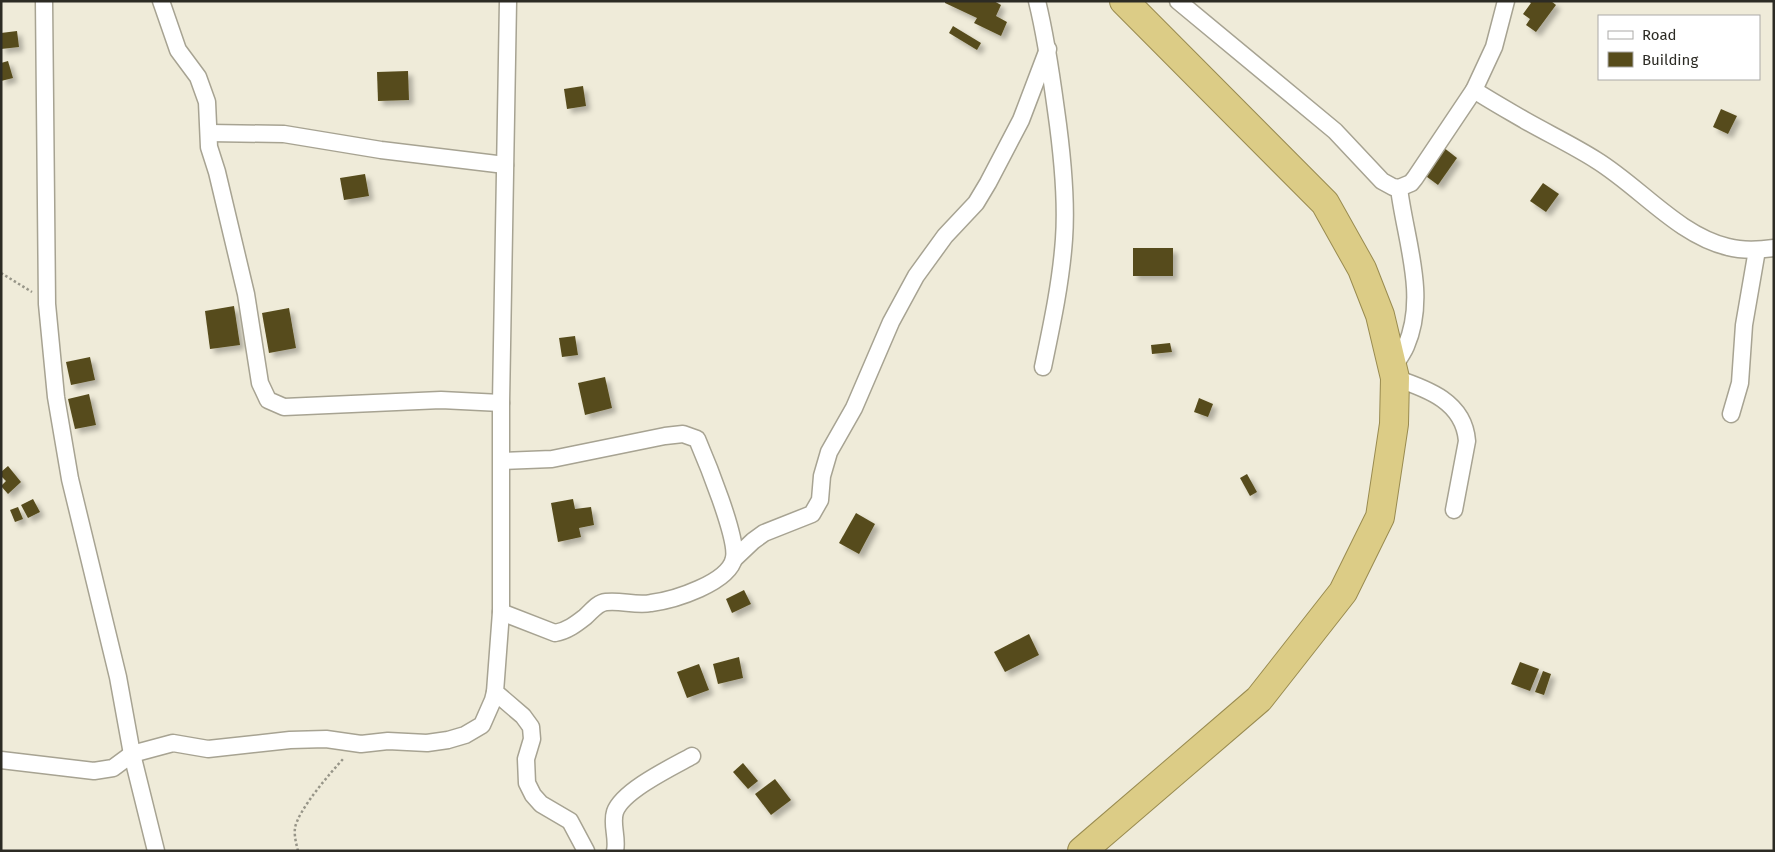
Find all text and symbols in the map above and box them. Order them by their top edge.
legend [1598,15,1760,80]
text: Road [1642,26,1677,44]
text: Building [1642,51,1698,69]

